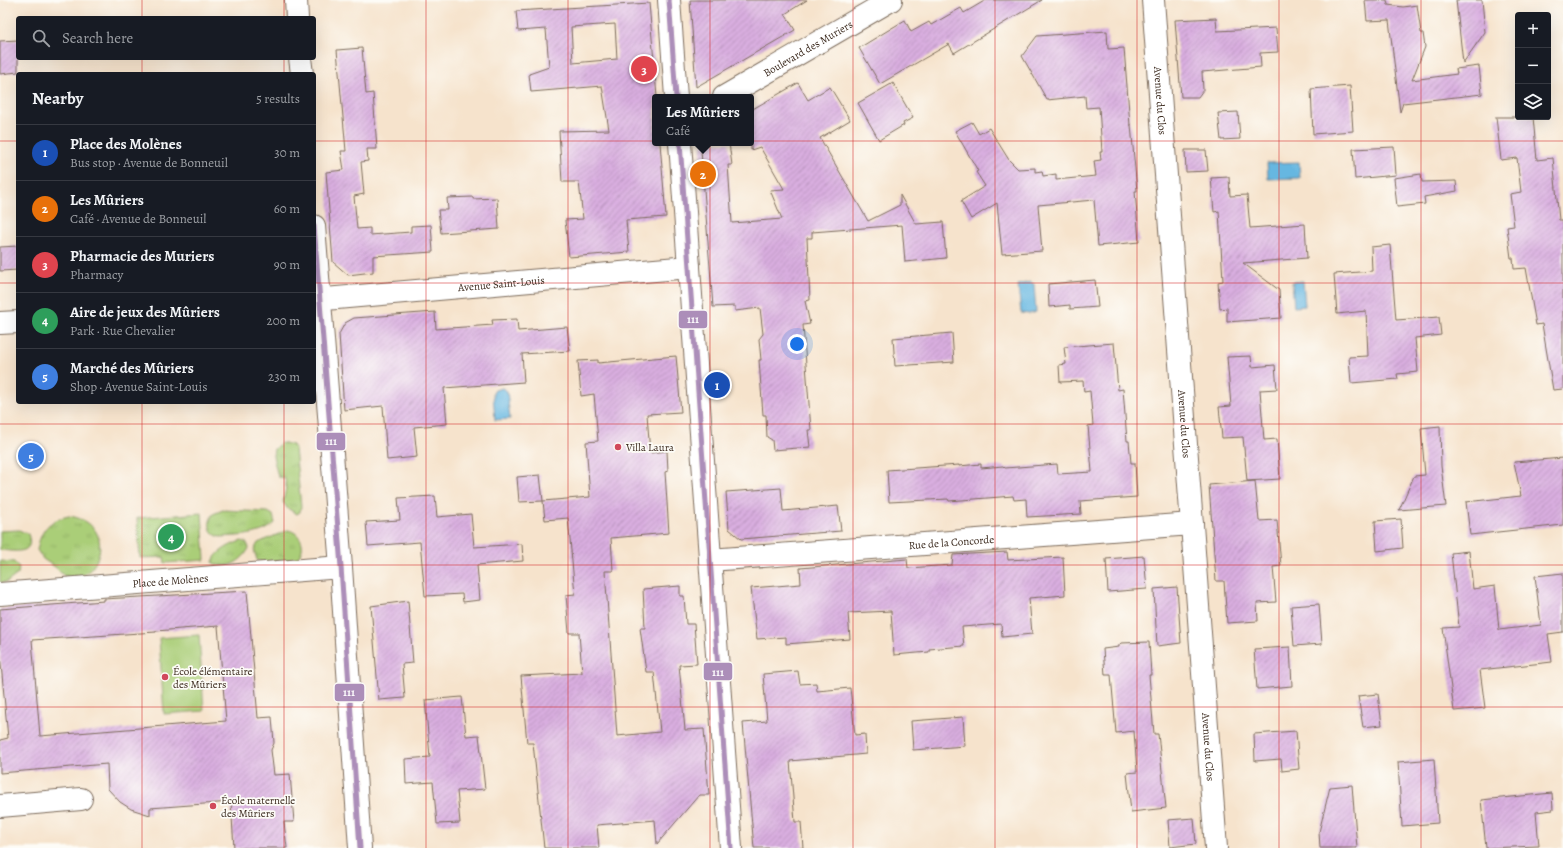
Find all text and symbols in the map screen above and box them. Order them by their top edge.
map controls [1515,12,1551,120]
button: + [1515,12,1551,48]
search box [16,16,316,60]
street label: Boulevard des Muriers [760,16,855,80]
icon: search [30,27,52,49]
text: Search here [62,28,133,48]
button: − [1515,48,1551,84]
pin: 3 [631,54,657,84]
street label: Avenue du Clos [1150,65,1171,135]
button: layers [1515,84,1551,120]
text: Nearby [32,87,83,110]
text: 5 results [256,90,300,107]
popup [652,94,754,146]
text: Les Mûriers [666,102,740,122]
text: Café [666,122,690,139]
text: Place des Molènes [70,134,182,154]
text: 1 [43,144,47,161]
text: 30 m [274,144,300,161]
text: Bus stop · Avenue de Bonneuil [70,154,228,171]
pin: 2 [690,159,716,189]
text: Les Mûriers [70,190,144,210]
text: 2 [42,200,48,217]
text: 60 m [274,200,300,217]
text: Café · Avenue de Bonneuil [70,210,207,227]
text: Pharmacie des Muriers [70,246,214,266]
text: 3 [42,256,48,273]
text: 90 m [274,256,300,273]
text: Pharmacy [70,266,123,283]
street label: Avenue Saint-Louis [456,272,545,295]
text: Aire de jeux des Mûriers [70,302,220,322]
line badge: 111 [678,310,708,329]
text: 4 [42,312,48,329]
text: 200 m [267,312,300,329]
text: 111 [687,312,699,327]
text: Park · Rue Chevalier [70,322,175,339]
your location [787,334,807,354]
text: Marché des Mûriers [70,358,194,378]
text: 5 [42,368,48,385]
text: 230 m [268,368,300,385]
pin: 1 [704,370,730,400]
text: Shop · Avenue Saint-Louis [70,378,207,395]
street label: Avenue du Clos [1174,388,1195,459]
line badge: 111 [316,432,346,451]
text: 111 [325,434,337,449]
place label: Villa Laura [625,440,675,455]
pin: 5 [18,441,44,471]
marker: Villa Laura [613,442,623,452]
pin: 4 [158,522,184,552]
street label: Rue de la Concorde [908,531,995,553]
street label: Place de Molènes [132,570,209,591]
line badge: 111 [703,662,733,681]
place label: École élémentaire des Mûriers [173,664,253,692]
text: 111 [712,665,724,680]
marker: École élémentaire des Mûriers [160,672,170,682]
line badge: 111 [334,683,365,702]
text: 111 [343,685,355,700]
street label: Avenue du Clos [1198,711,1219,782]
place label: École maternelle des Mûriers [221,793,295,821]
marker: École maternelle des Mûriers [208,801,218,811]

